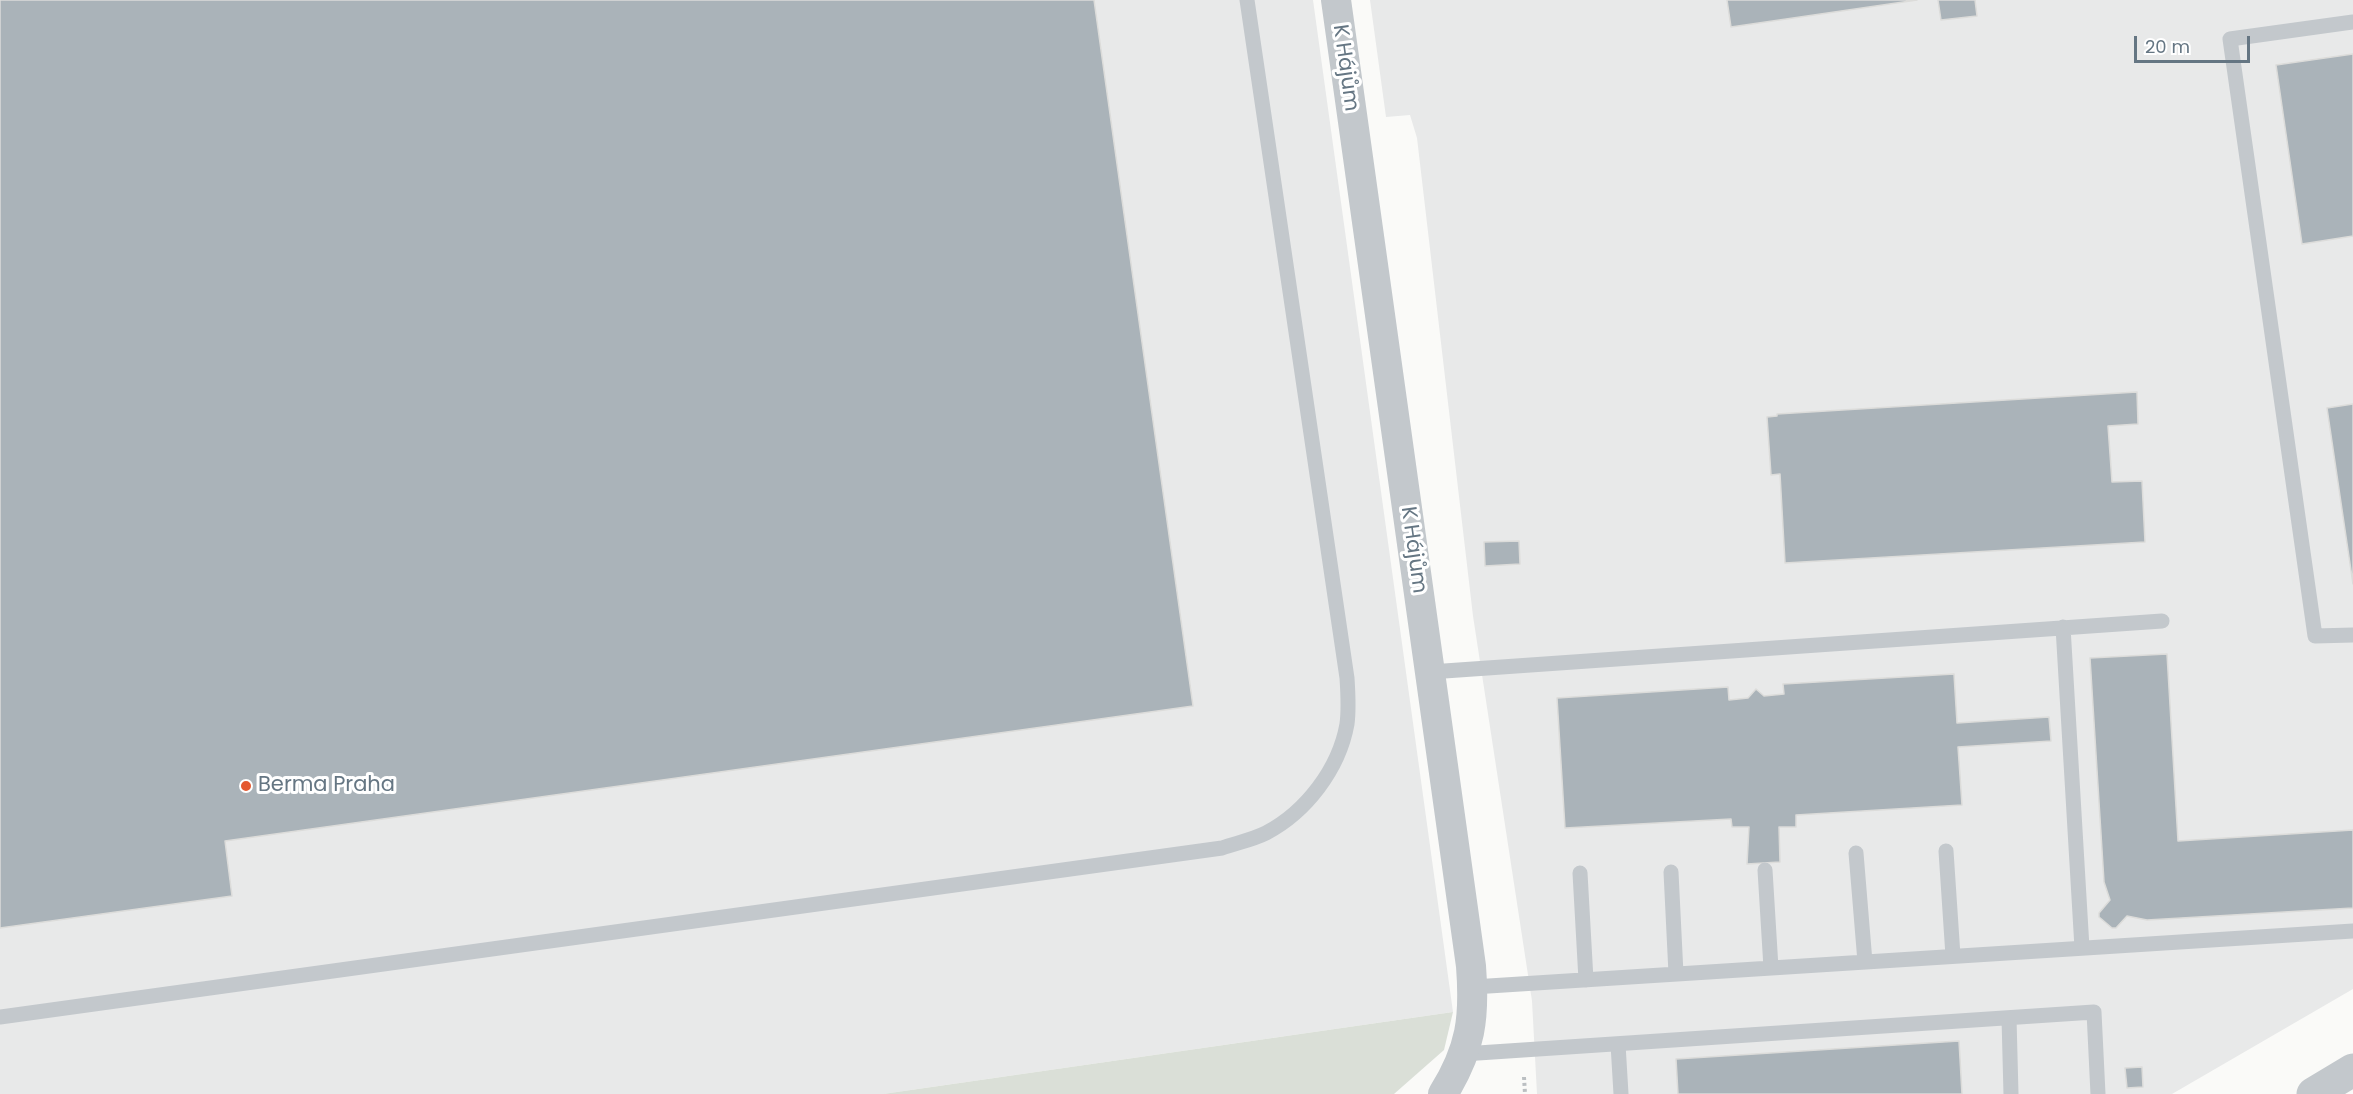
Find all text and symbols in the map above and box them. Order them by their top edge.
street label: K Hájům [1326,23,1364,113]
scale bar [2137,24,2252,62]
text: 20 m [2145,34,2190,59]
street label: K Hájům [1394,505,1432,595]
place label: Berma Praha [258,773,395,799]
marker: Berma Praha [239,779,253,793]

